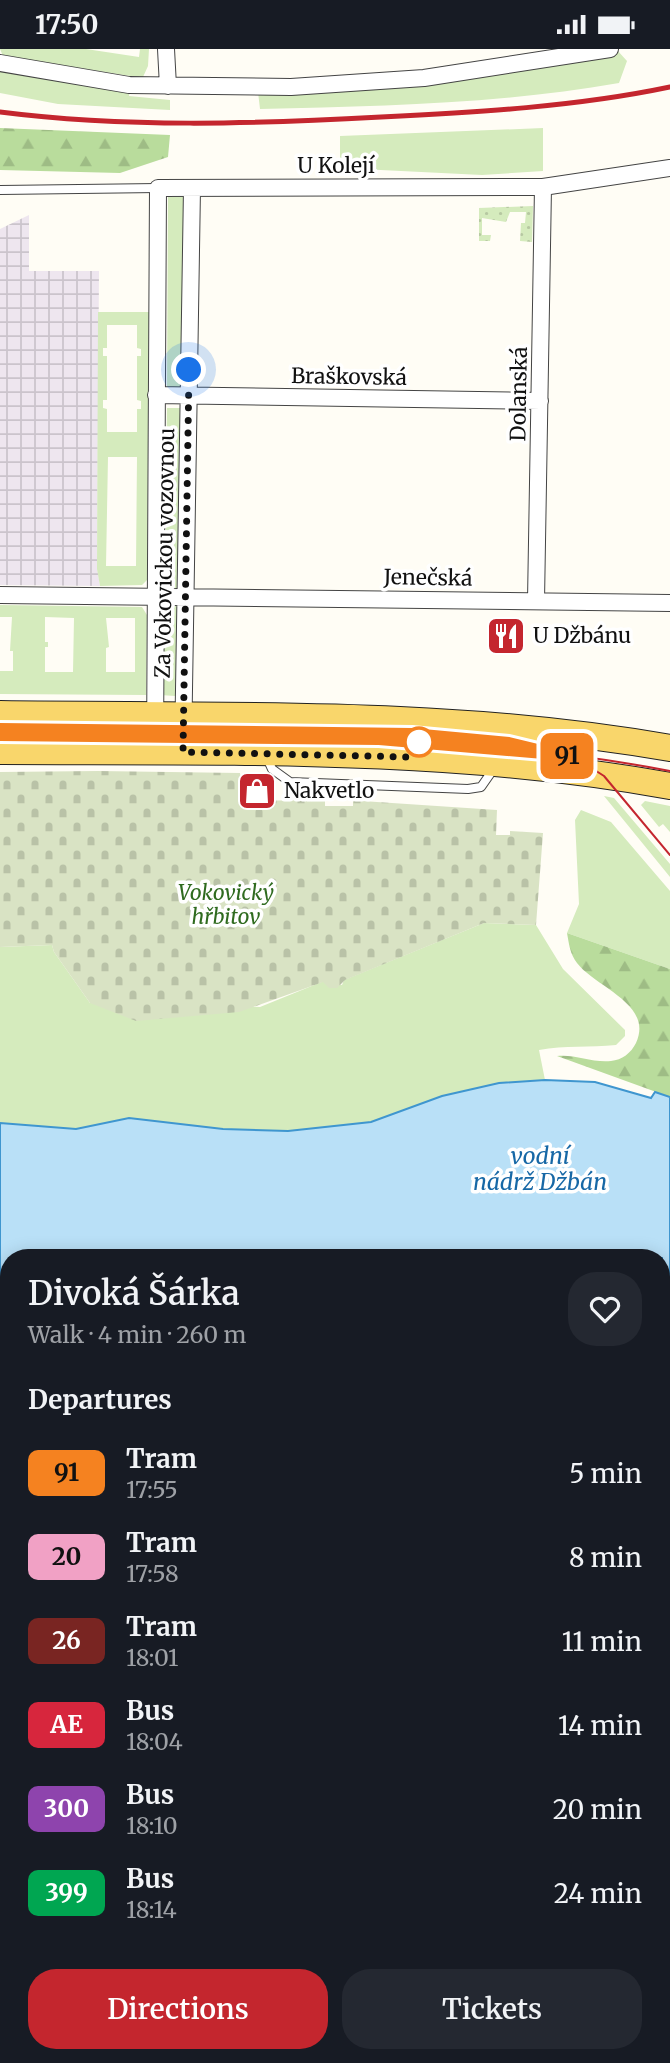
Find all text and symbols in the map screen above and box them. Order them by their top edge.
text: 17:50 [35,8,98,41]
street label: U Kolejí [297,152,376,179]
street label: Dolanská [504,346,533,442]
your location [171,352,206,387]
street label: Braškovská [291,362,407,391]
street label: Za Vokovickou vozovnou [149,427,180,679]
street label: Jenečská [383,563,473,592]
restaurant icon: U Džbánu [485,615,527,657]
place label: U Džbánu [533,622,631,649]
unlabelled marker [404,727,434,757]
line badge: 91 [536,733,598,779]
text: 91 [554,740,580,771]
shop icon: Nakvetlo [236,770,278,812]
place label: Nakvetlo [284,777,374,804]
park label: Vokovický hřbitov [178,879,274,930]
water label: vodní nádrž Džbán [473,1141,607,1196]
button: heart [568,1272,642,1346]
text: Divoká Šárka [28,1273,240,1314]
text: Walk · 4 min · 260 m [28,1320,246,1349]
text: Departures [28,1383,172,1416]
text: Tram [126,1442,197,1475]
text: 91 [54,1457,79,1488]
text: 5 min [569,1457,642,1490]
text: 17:55 [126,1475,178,1504]
text: Tram [126,1526,197,1559]
text: 20 [52,1541,81,1572]
text: 8 min [569,1541,642,1574]
text: 17:58 [126,1559,179,1588]
text: Tram [126,1610,197,1643]
text: 26 [52,1625,81,1656]
text: 11 min [562,1625,642,1658]
text: 18:01 [126,1643,178,1672]
text: Bus [126,1694,174,1727]
text: AE [50,1709,83,1740]
text: 14 min [558,1709,642,1742]
text: 18:04 [126,1727,183,1756]
text: Bus [126,1778,174,1811]
text: 300 [44,1793,89,1824]
text: 20 min [553,1793,642,1826]
text: 18:10 [126,1811,178,1840]
text: Bus [126,1862,174,1895]
text: 399 [45,1877,88,1908]
text: 24 min [554,1877,642,1910]
text: 18:14 [126,1895,177,1924]
button: Directions [28,1969,328,2049]
button: Tickets [342,1969,642,2049]

